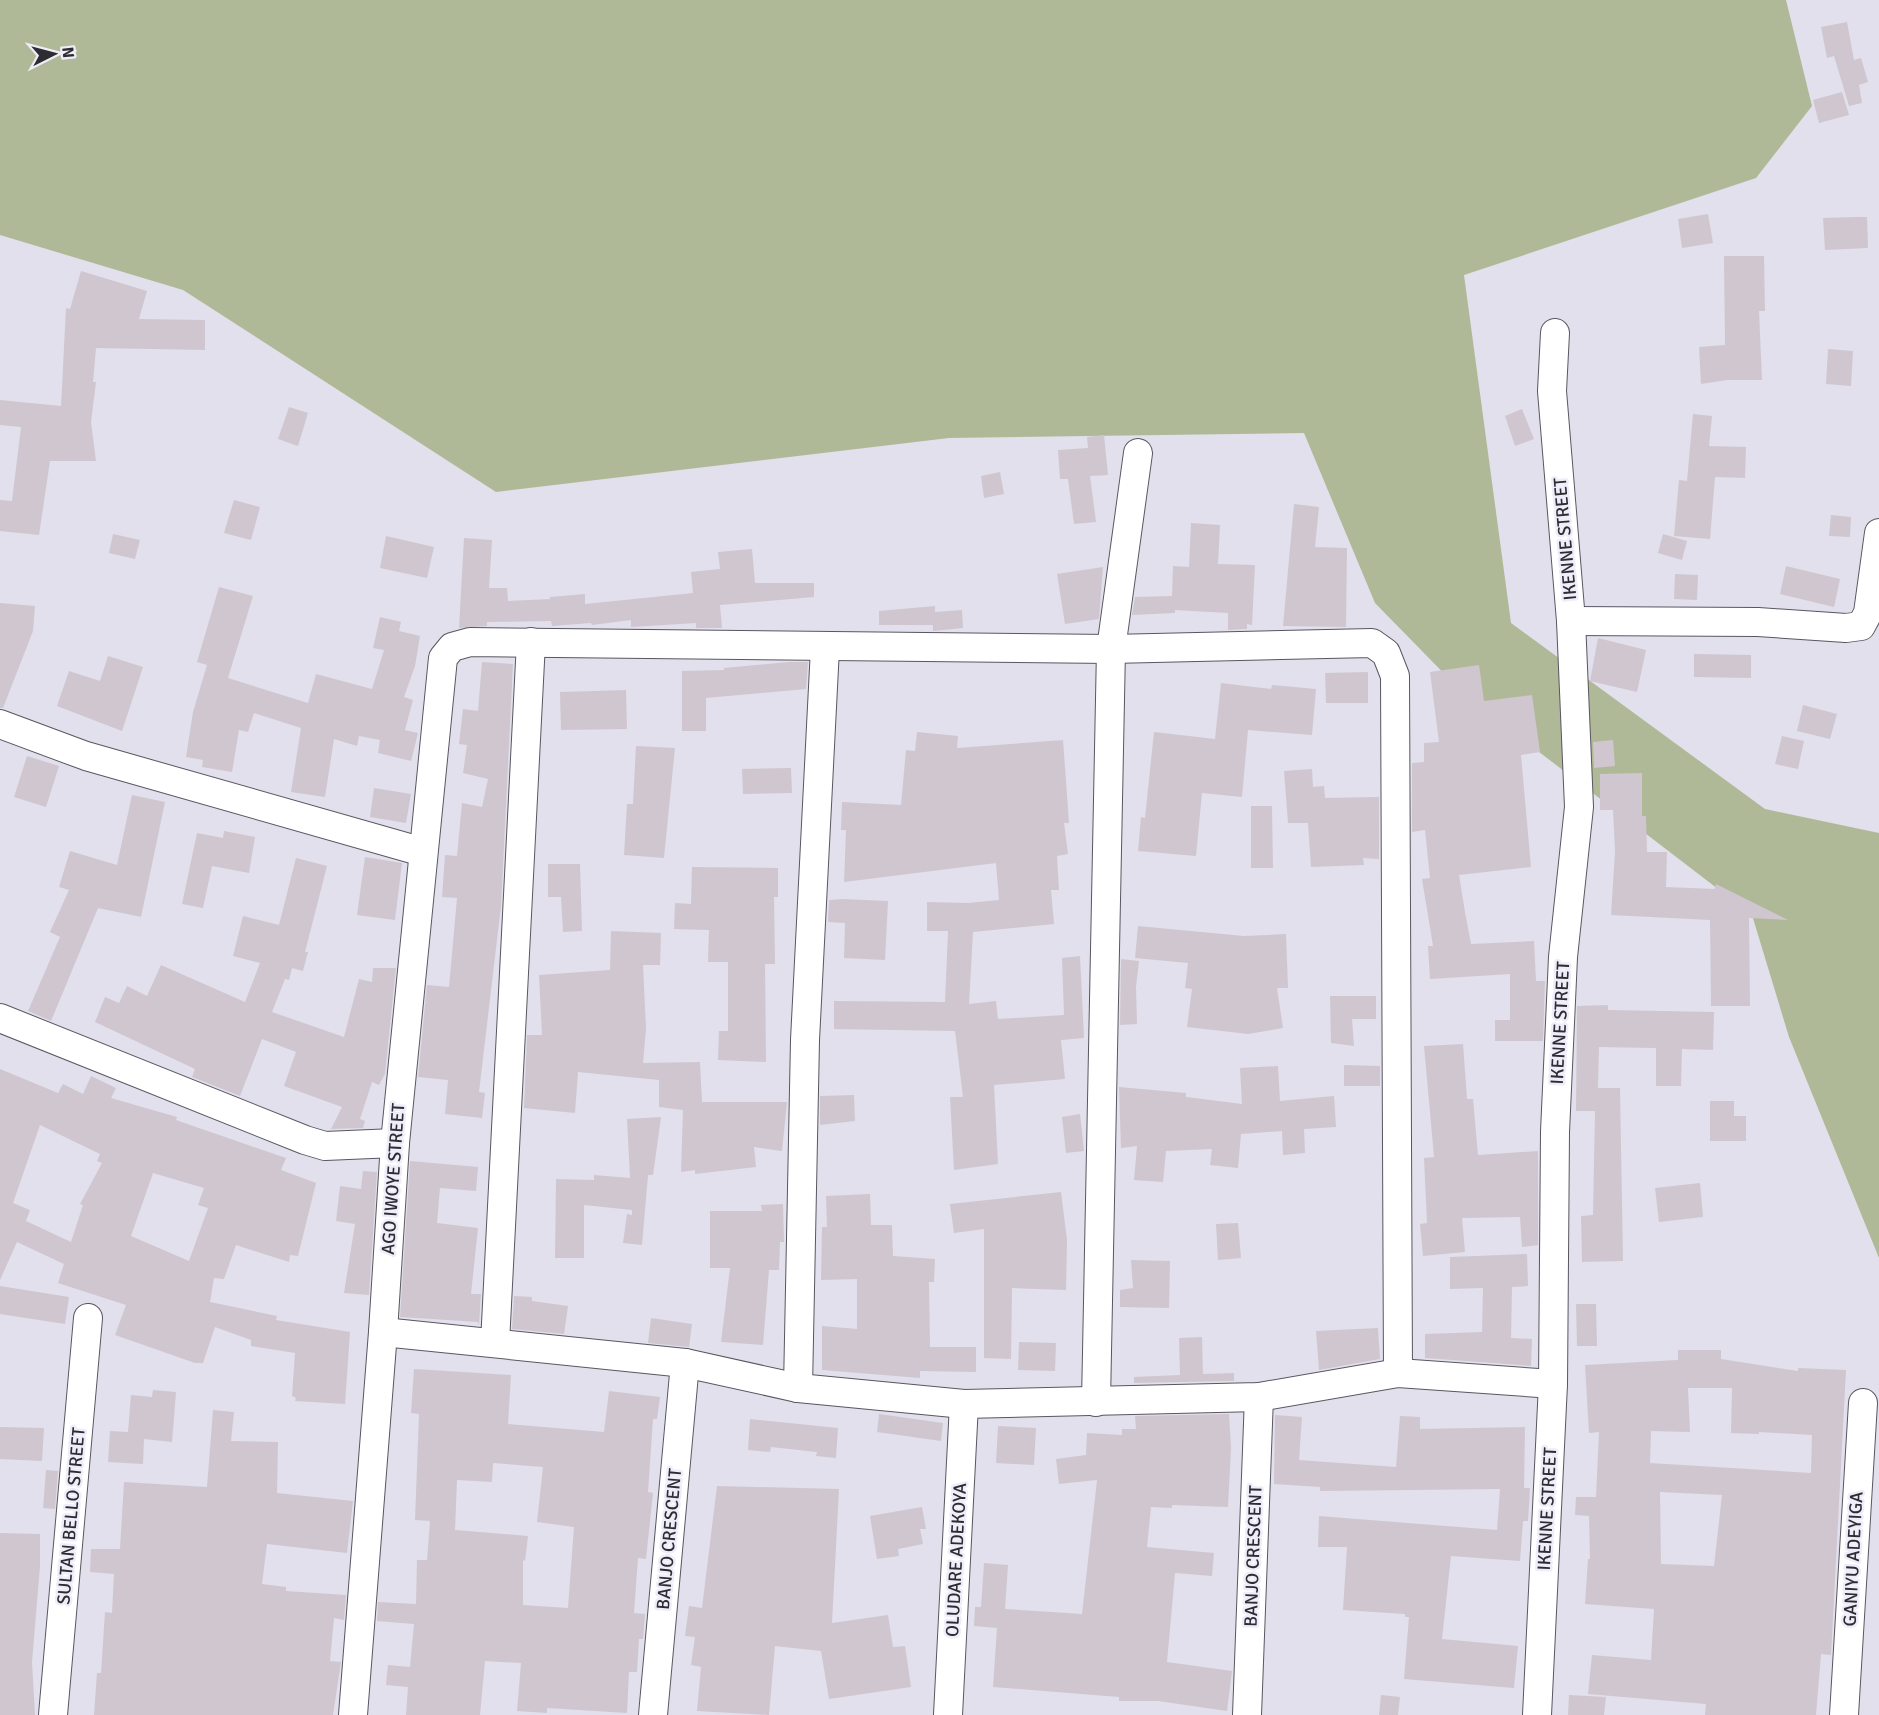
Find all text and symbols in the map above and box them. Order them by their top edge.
north arrow [24,24,84,84]
text: N [57,46,78,59]
street label: IKENNE STREET [1549,477,1581,601]
street label: IKENNE STREET [1546,961,1574,1085]
street label: AGO IWOYE STREET [377,1102,409,1255]
street label: SULTAN BELLO STREET [52,1426,90,1606]
street label: IKENNE STREET [1533,1447,1561,1571]
street label: BANJO CRESCENT [652,1467,686,1611]
street label: OLUDARE ADEKOYA [941,1482,971,1638]
street label: BANJO CRESCENT [1240,1485,1266,1627]
street label: GANIYU ADEYIGA [1838,1491,1868,1627]

